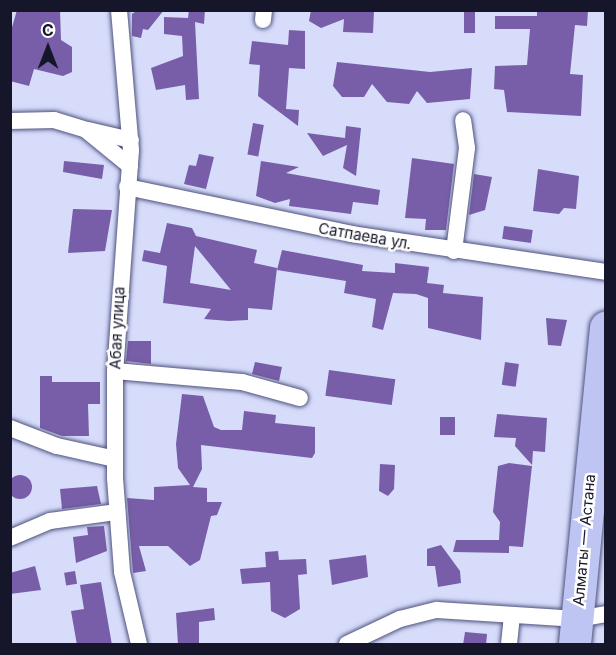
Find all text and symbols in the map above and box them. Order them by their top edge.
north arrow [18,18,78,78]
text: С [42,20,54,40]
street label: Сатпаева ул. [317,219,413,253]
street label: Абая улица [106,286,128,370]
street label: Алматы — Астана [569,473,599,607]

